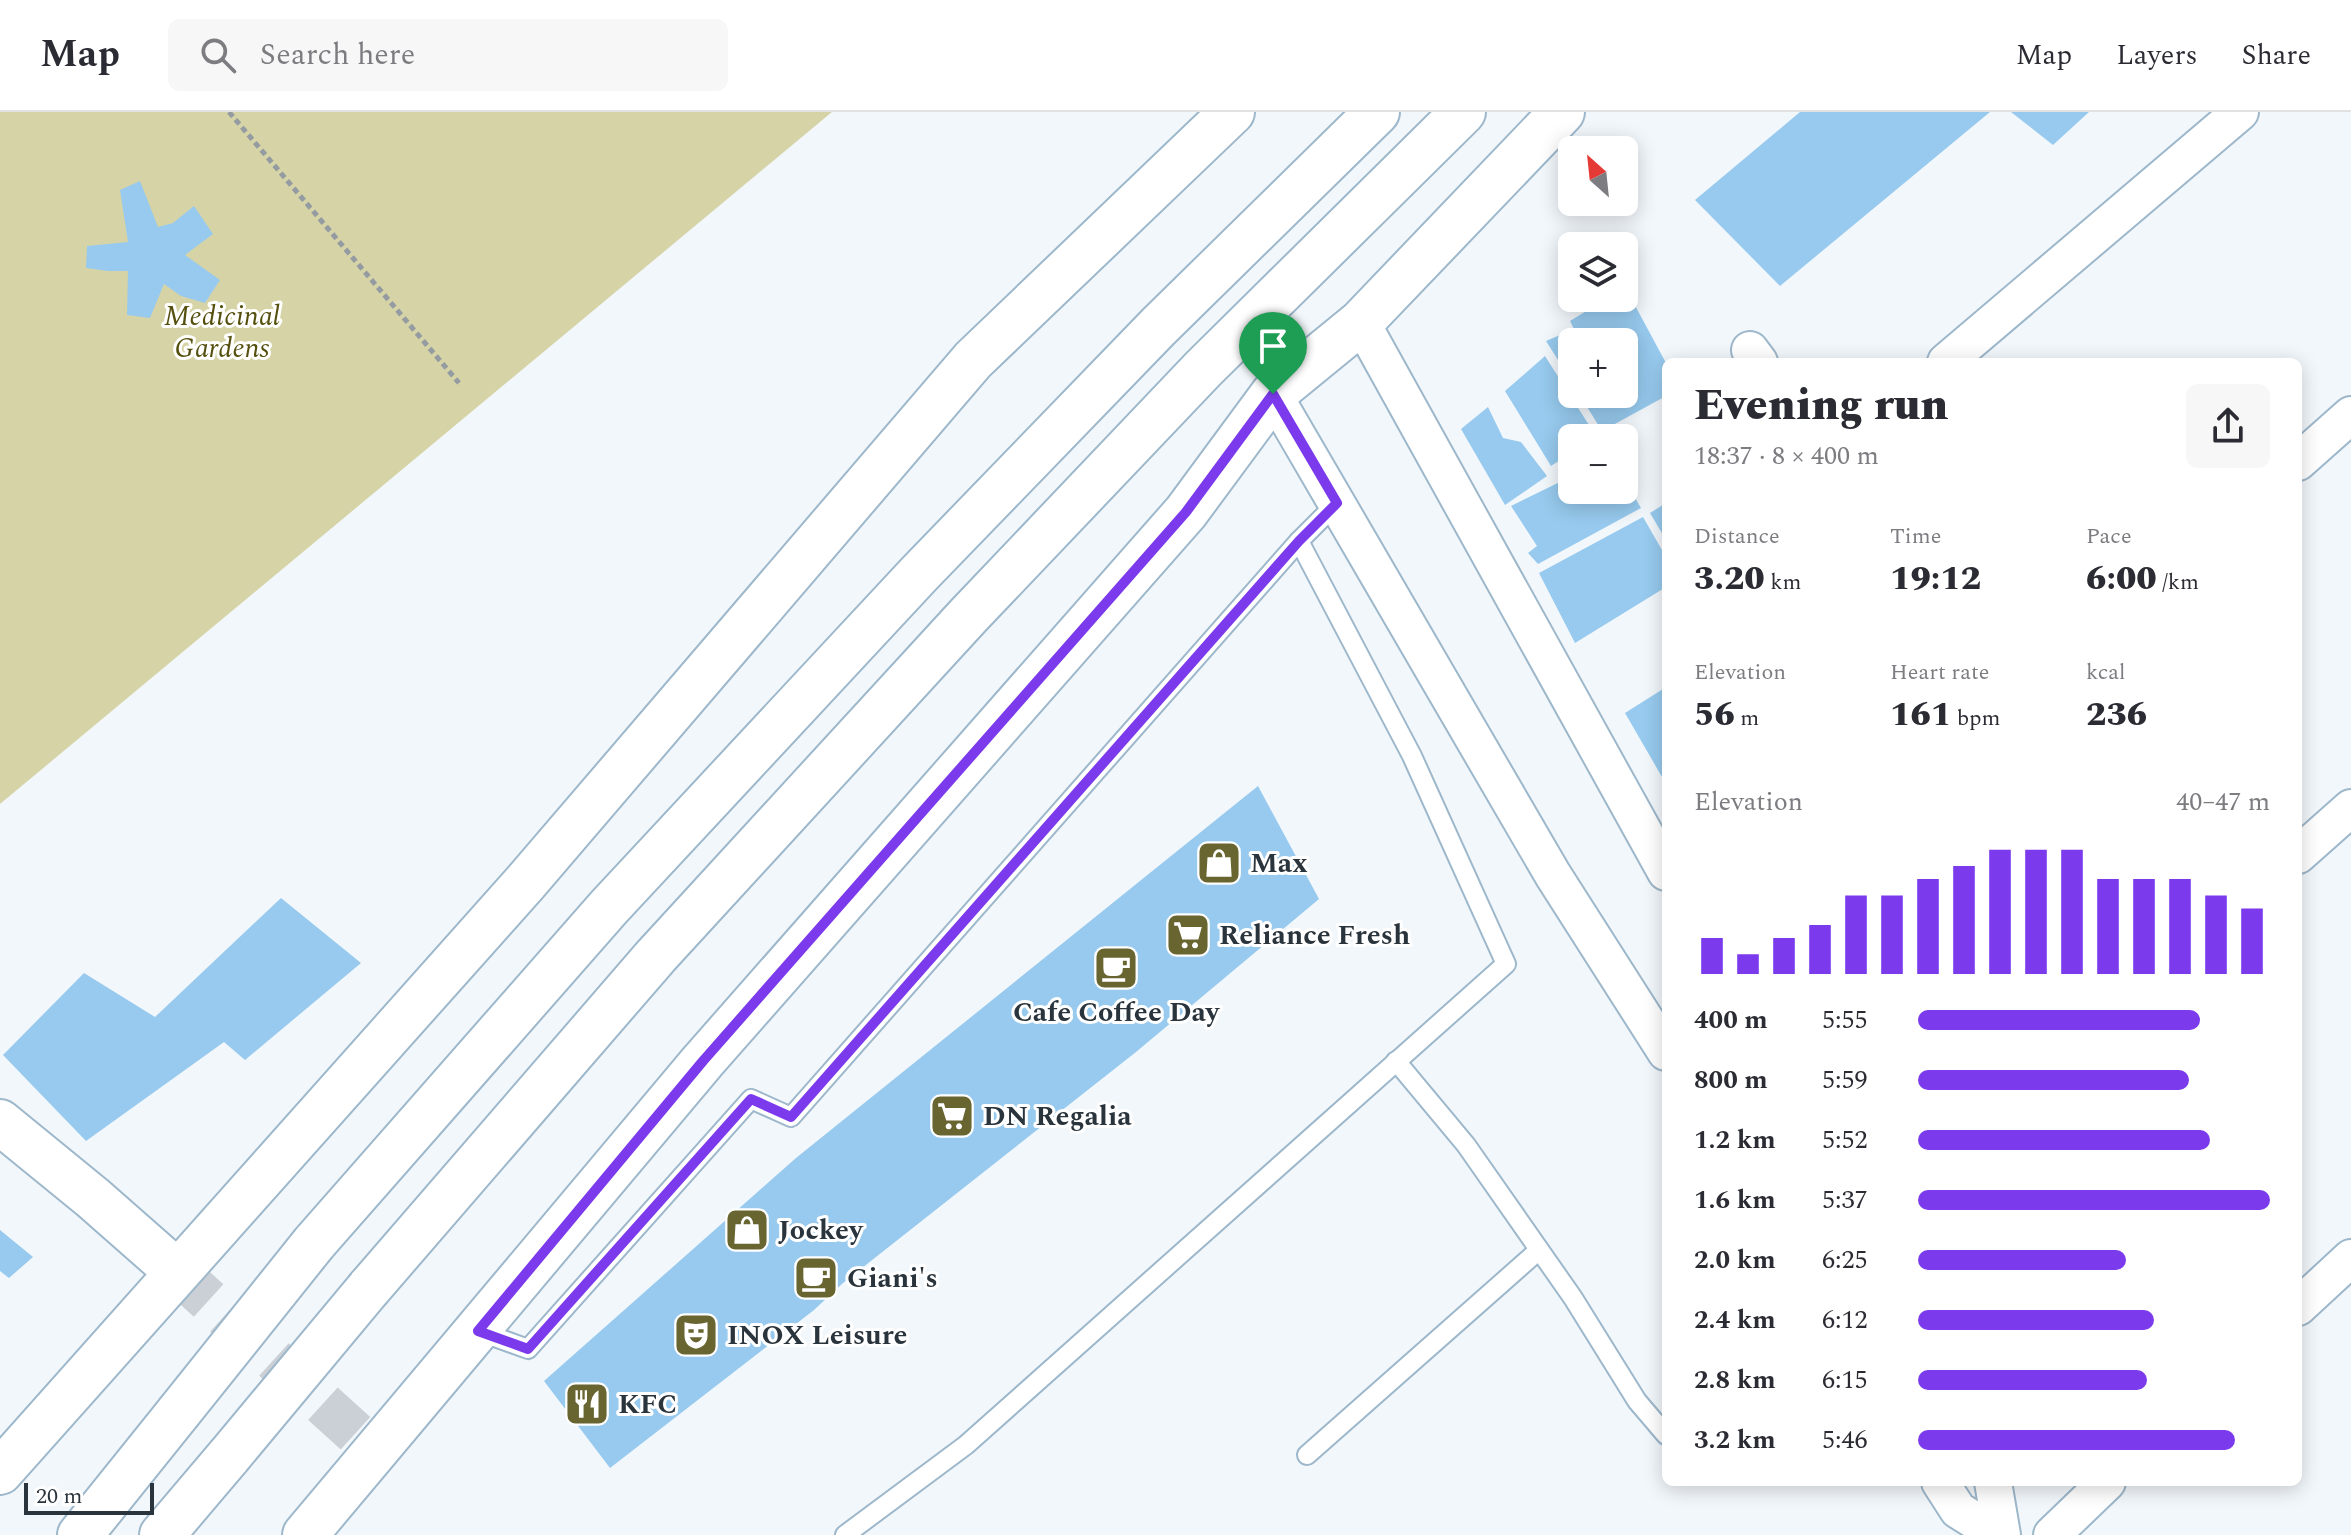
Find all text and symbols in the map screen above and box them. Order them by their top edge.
search box [168,19,728,91]
text: Map [40,26,120,84]
text: Search here [260,32,415,78]
icon: search [196,33,240,77]
text: Map [2016,34,2072,77]
text: Layers [2116,34,2198,77]
text: Share [2242,34,2311,77]
north arrow [1558,136,1638,216]
map controls [1558,136,1638,504]
button: layers [1558,232,1638,312]
park label: Medicinal Gardens [164,295,280,370]
pin [1239,312,1307,394]
icon: arrive [1251,324,1295,368]
button: + [1558,328,1638,408]
text: Evening run [1694,372,1949,439]
button: share [2186,384,2270,468]
button: − [1558,424,1638,504]
text: 18:37 · 8 × 400 m [1694,436,1879,476]
text: Distance [1694,520,1780,553]
text: Time [1890,520,1941,553]
text: Pace [2086,520,2132,553]
text: 3.20 [1694,553,1765,605]
text: 19:12 [1890,553,1981,605]
text: 6:00 [2086,553,2157,605]
text: km [1765,566,1801,599]
text: /km [2157,566,2199,599]
text: Elevation [1694,656,1786,689]
text: Heart rate [1890,656,1990,689]
text: kcal [2086,656,2126,689]
text: 56 [1694,689,1735,741]
text: 161 [1890,689,1951,741]
text: 236 [2086,689,2147,741]
text: m [1735,702,1759,735]
text: bpm [1951,702,2000,735]
text: Elevation [1694,782,1803,822]
text: 40–47 m [2176,782,2270,822]
shop icon: Max [1195,839,1243,887]
place label: Max [1250,842,1308,885]
supermarket icon: Reliance Fresh [1164,911,1212,959]
place label: Reliance Fresh [1219,914,1410,957]
cafe icon: Cafe Coffee Day [1092,944,1140,992]
place label: Cafe Coffee Day [1013,991,1221,1034]
text: 400 m [1694,1000,1768,1040]
text: 5:55 [1822,1000,1868,1040]
text: 800 m [1694,1060,1768,1100]
text: 5:59 [1822,1060,1868,1100]
supermarket icon: DN Regalia [928,1092,976,1140]
place label: DN Regalia [983,1095,1132,1138]
text: 1.2 km [1694,1120,1776,1160]
text: 5:52 [1822,1120,1868,1160]
text: 1.6 km [1694,1180,1776,1220]
text: 5:37 [1822,1180,1868,1220]
shop icon: Jockey [723,1206,771,1254]
place label: Jockey [778,1209,864,1252]
text: 2.0 km [1694,1240,1776,1280]
text: 6:25 [1822,1240,1868,1280]
cafe icon: Giani's [792,1254,840,1302]
place label: Giani's [847,1257,938,1300]
text: 2.4 km [1694,1300,1776,1340]
text: 6:12 [1822,1300,1868,1340]
theatre icon: INOX Leisure [672,1311,720,1359]
place label: INOX Leisure [727,1314,907,1357]
text: 2.8 km [1694,1360,1776,1400]
text: 6:15 [1822,1360,1868,1400]
restaurant icon: KFC [563,1380,611,1428]
place label: KFC [618,1383,677,1426]
text: 3.2 km [1694,1420,1776,1460]
text: 5:46 [1822,1420,1868,1460]
scale bar [24,1479,154,1515]
text: 20 m [36,1480,82,1513]

